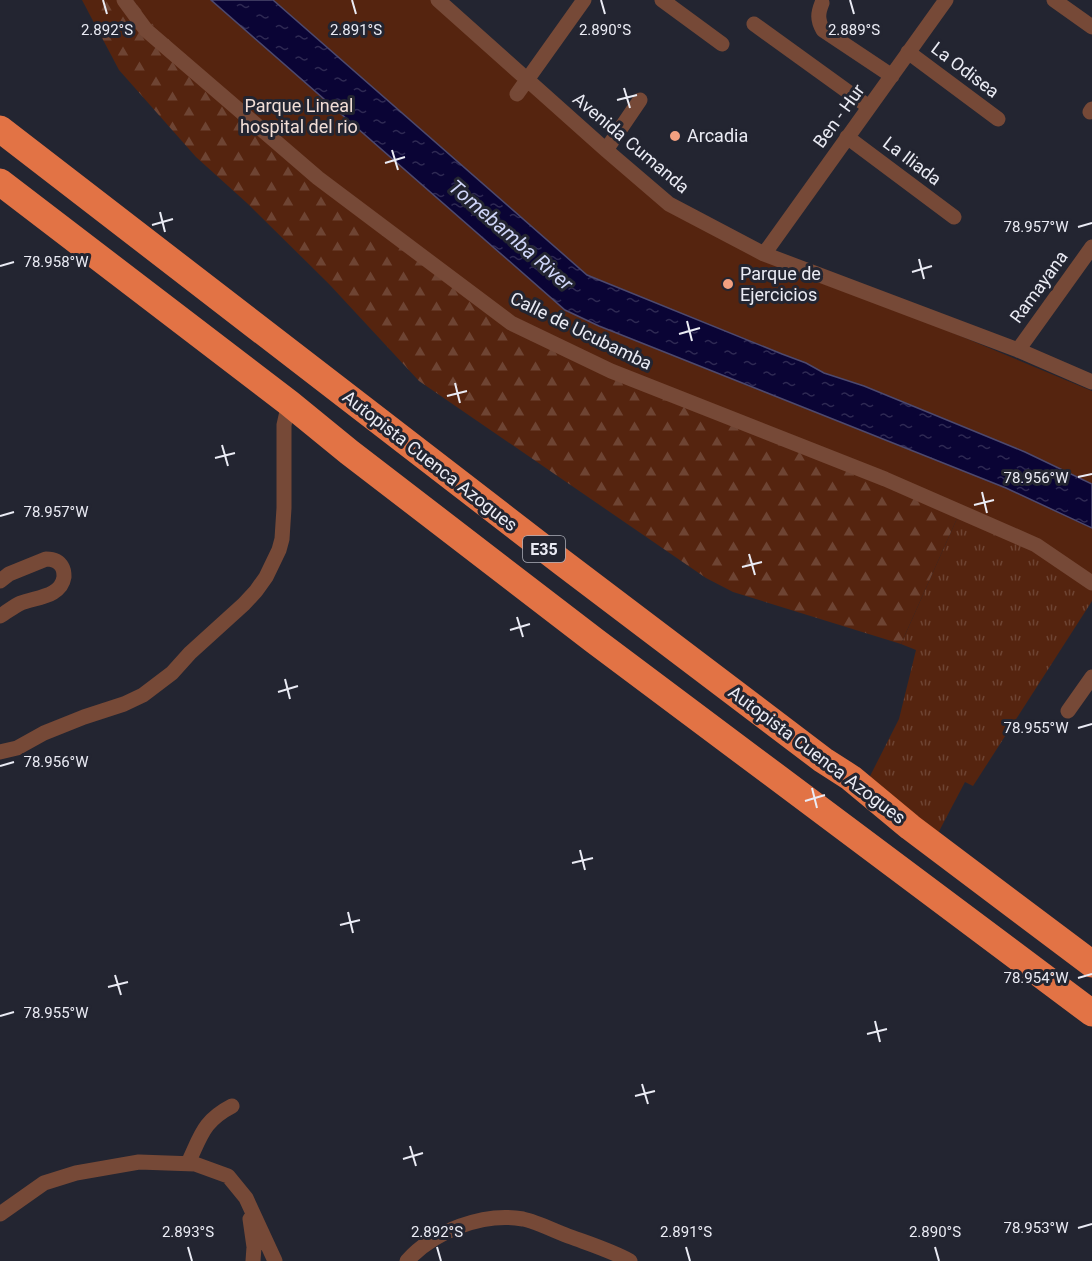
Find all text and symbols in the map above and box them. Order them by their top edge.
text: 2.892°S [81,21,133,39]
text: 2.891°S [330,21,382,39]
text: 2.890°S [579,21,631,39]
text: 2.889°S [828,21,880,39]
street label: La Odisea [927,37,1003,102]
street label: Ben - Hur [809,80,869,152]
street label: Avenida Cumanda [569,88,694,197]
park label: Parque Lineal hospital del rio [240,95,358,137]
place label: Arcadia [687,125,748,146]
marker: Arcadia [668,129,682,143]
street label: La Iliada [879,132,946,189]
water label: Tomebamba River [444,175,579,296]
text: 78.957°W [1003,218,1069,236]
street label: Ramayana [1005,246,1072,327]
text: 78.958°W [23,253,89,271]
place label: Parque de Ejercicios [740,263,821,305]
marker: Parque de Ejercicios [721,277,735,291]
street label: Calle de Ucubamba [507,287,655,374]
street label: Autopista Cuenca Azogues [339,386,522,535]
text: 78.956°W [1003,469,1069,487]
text: 78.957°W [23,503,89,521]
road number: E35 [523,536,565,562]
street label: Autopista Cuenca Azogues [725,681,910,828]
text: 78.955°W [1003,719,1069,737]
text: 78.956°W [23,753,89,771]
text: 78.954°W [1003,969,1069,987]
text: 78.955°W [23,1004,89,1022]
text: 78.953°W [1003,1219,1069,1237]
text: 2.893°S [162,1223,214,1241]
text: 2.892°S [411,1223,463,1241]
text: 2.891°S [660,1223,712,1241]
text: 2.890°S [909,1223,961,1241]

